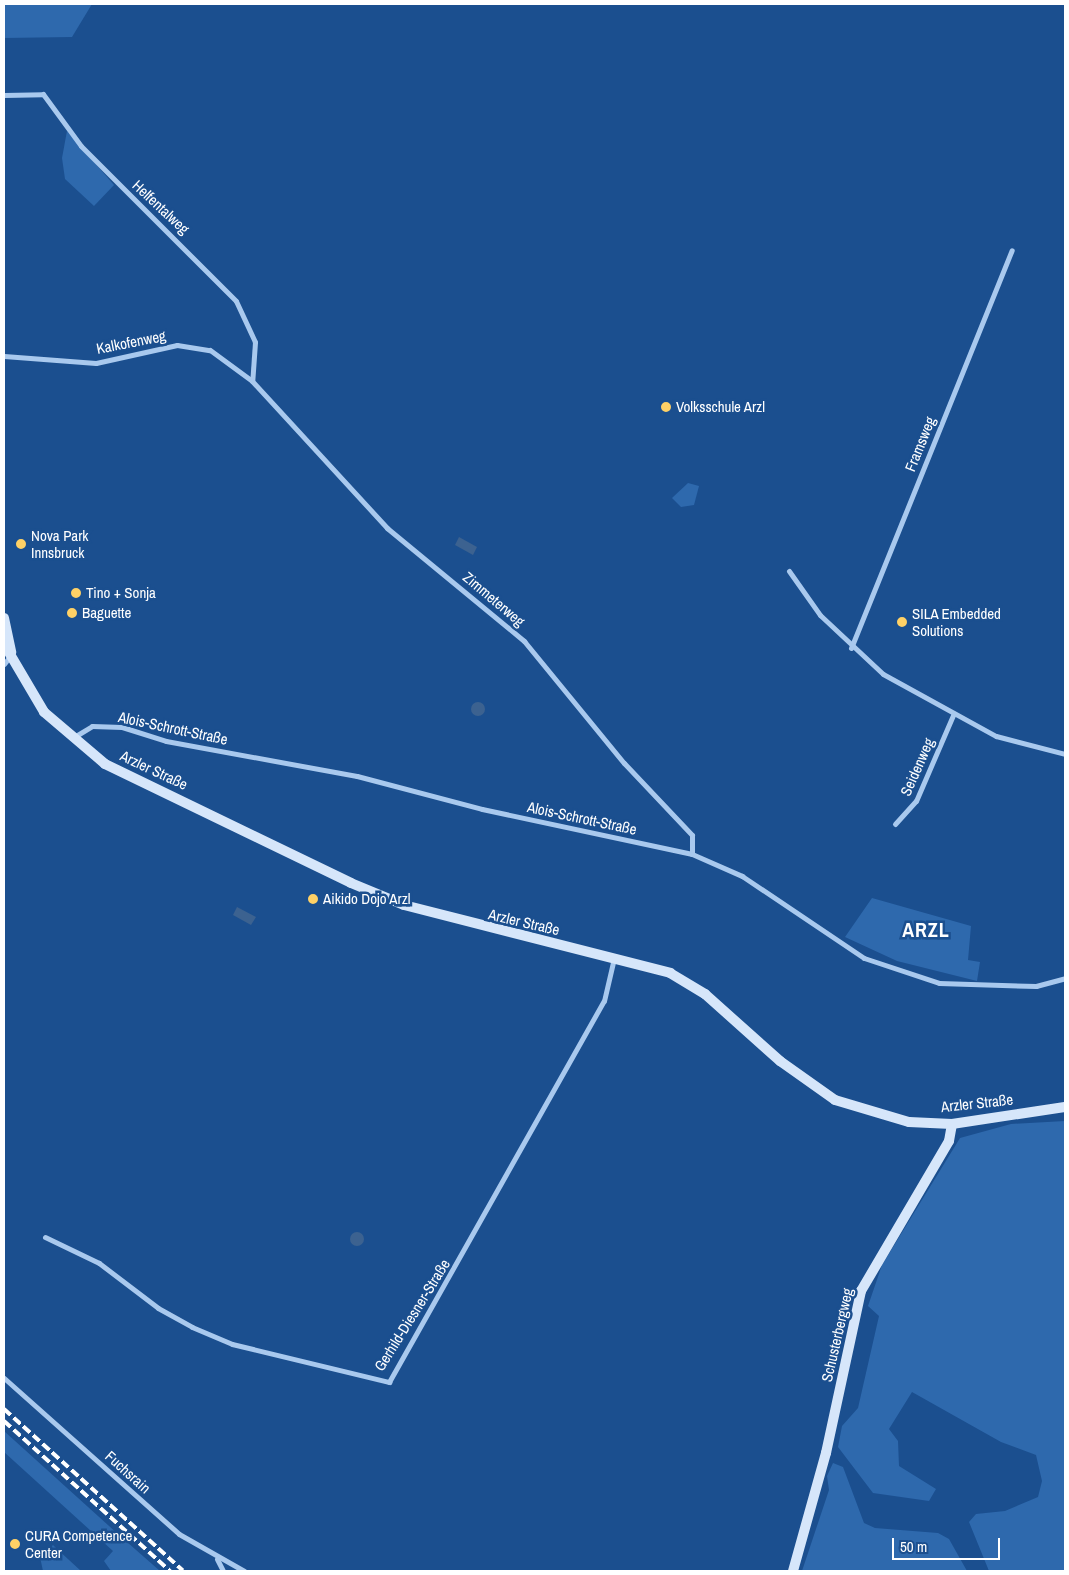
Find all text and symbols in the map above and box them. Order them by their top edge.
street label: Helfentalweg [129,176,193,238]
street label: Kalkofenweg [95,326,167,358]
place label: Volksschule Arzl [676,398,766,416]
marker: Volksschule Arzl [660,401,672,413]
street label: Framsweg [901,414,939,474]
place label: Nova Park Innsbruck [31,526,88,561]
marker: Nova Park Innsbruck [15,538,27,550]
street label: Zimmeterweg [459,568,529,630]
place label: Tino + Sonja [86,584,156,602]
marker: Tino + Sonja [70,587,82,599]
place label: Baguette [82,604,131,622]
place label: SILA Embedded Solutions [912,604,1002,639]
marker: Baguette [66,607,78,619]
marker: SILA Embedded Solutions [896,616,908,628]
street label: Alois-Schrott-Straße [117,708,229,748]
street label: Seidenweg [896,735,938,799]
street label: Arzler Straße [117,747,191,793]
street label: Alois-Schrott-Straße [526,798,638,838]
place label: Aikido Dojo Arzl [323,890,411,908]
marker: Aikido Dojo Arzl [307,893,319,905]
street label: Arzler Straße [487,905,561,939]
district label: ARZL [902,917,950,941]
street label: Arzler Straße [940,1090,1014,1116]
street label: Gerhild-Diesner-Straße [370,1256,454,1374]
street label: Schusterbergweg [817,1286,857,1384]
street label: Fuchsrain [102,1447,154,1497]
place label: CURA Competence Center [25,1526,133,1561]
scale bar [894,1528,1002,1560]
text: 50 m [900,1536,927,1557]
marker: CURA Competence Center [9,1538,21,1550]

